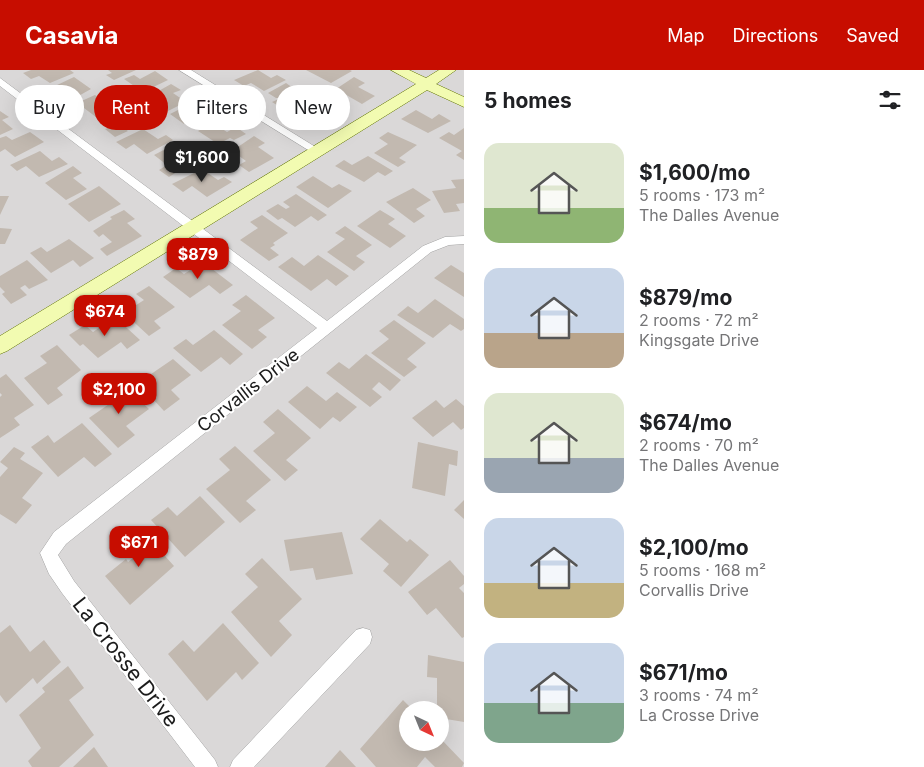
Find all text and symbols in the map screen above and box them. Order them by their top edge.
text: Casavia [25,21,118,50]
text: Map [667,25,705,46]
text: Directions [733,25,818,46]
text: Saved [846,25,899,46]
chip: Buy [15,85,84,130]
chip: Rent [94,85,168,130]
chip: Filters [178,85,266,130]
chip: New [276,85,350,130]
icon: filters [876,86,904,114]
text: 5 homes [484,88,572,113]
pin: $1,600 [161,140,243,183]
text: $1,600 [175,147,229,167]
text: $1,600/mo [639,160,750,185]
icon: home [524,163,584,223]
text: 5 rooms · 173 m² [639,185,765,205]
text: The Dalles Avenue [639,205,779,225]
pin: $879 [168,238,228,280]
text: $879 [178,244,218,264]
text: $879/mo [639,285,732,310]
icon: home [524,288,584,348]
pin: $674 [75,294,135,337]
text: $674 [85,301,125,321]
text: 2 rooms · 72 m² [639,310,759,330]
text: Kingsgate Drive [639,330,759,350]
street label: Corvallis Drive [193,344,303,436]
pin: $2,100 [78,372,160,415]
text: $2,100 [93,379,145,399]
text: $674/mo [639,410,732,435]
icon: home [524,413,584,473]
text: 2 rooms · 70 m² [639,435,759,455]
text: The Dalles Avenue [639,455,779,475]
pin: $671 [109,526,169,568]
text: $671 [120,532,158,552]
text: $2,100/mo [639,535,749,560]
icon: home [524,538,584,598]
text: 5 rooms · 168 m² [639,560,766,580]
text: Corvallis Drive [639,580,749,600]
street label: La Crosse Drive [68,592,184,732]
text: $671/mo [639,660,728,685]
icon: home [524,663,584,723]
text: 3 rooms · 74 m² [639,685,758,705]
north arrow [399,701,449,751]
map controls [399,701,449,751]
text: La Crosse Drive [639,705,759,725]

